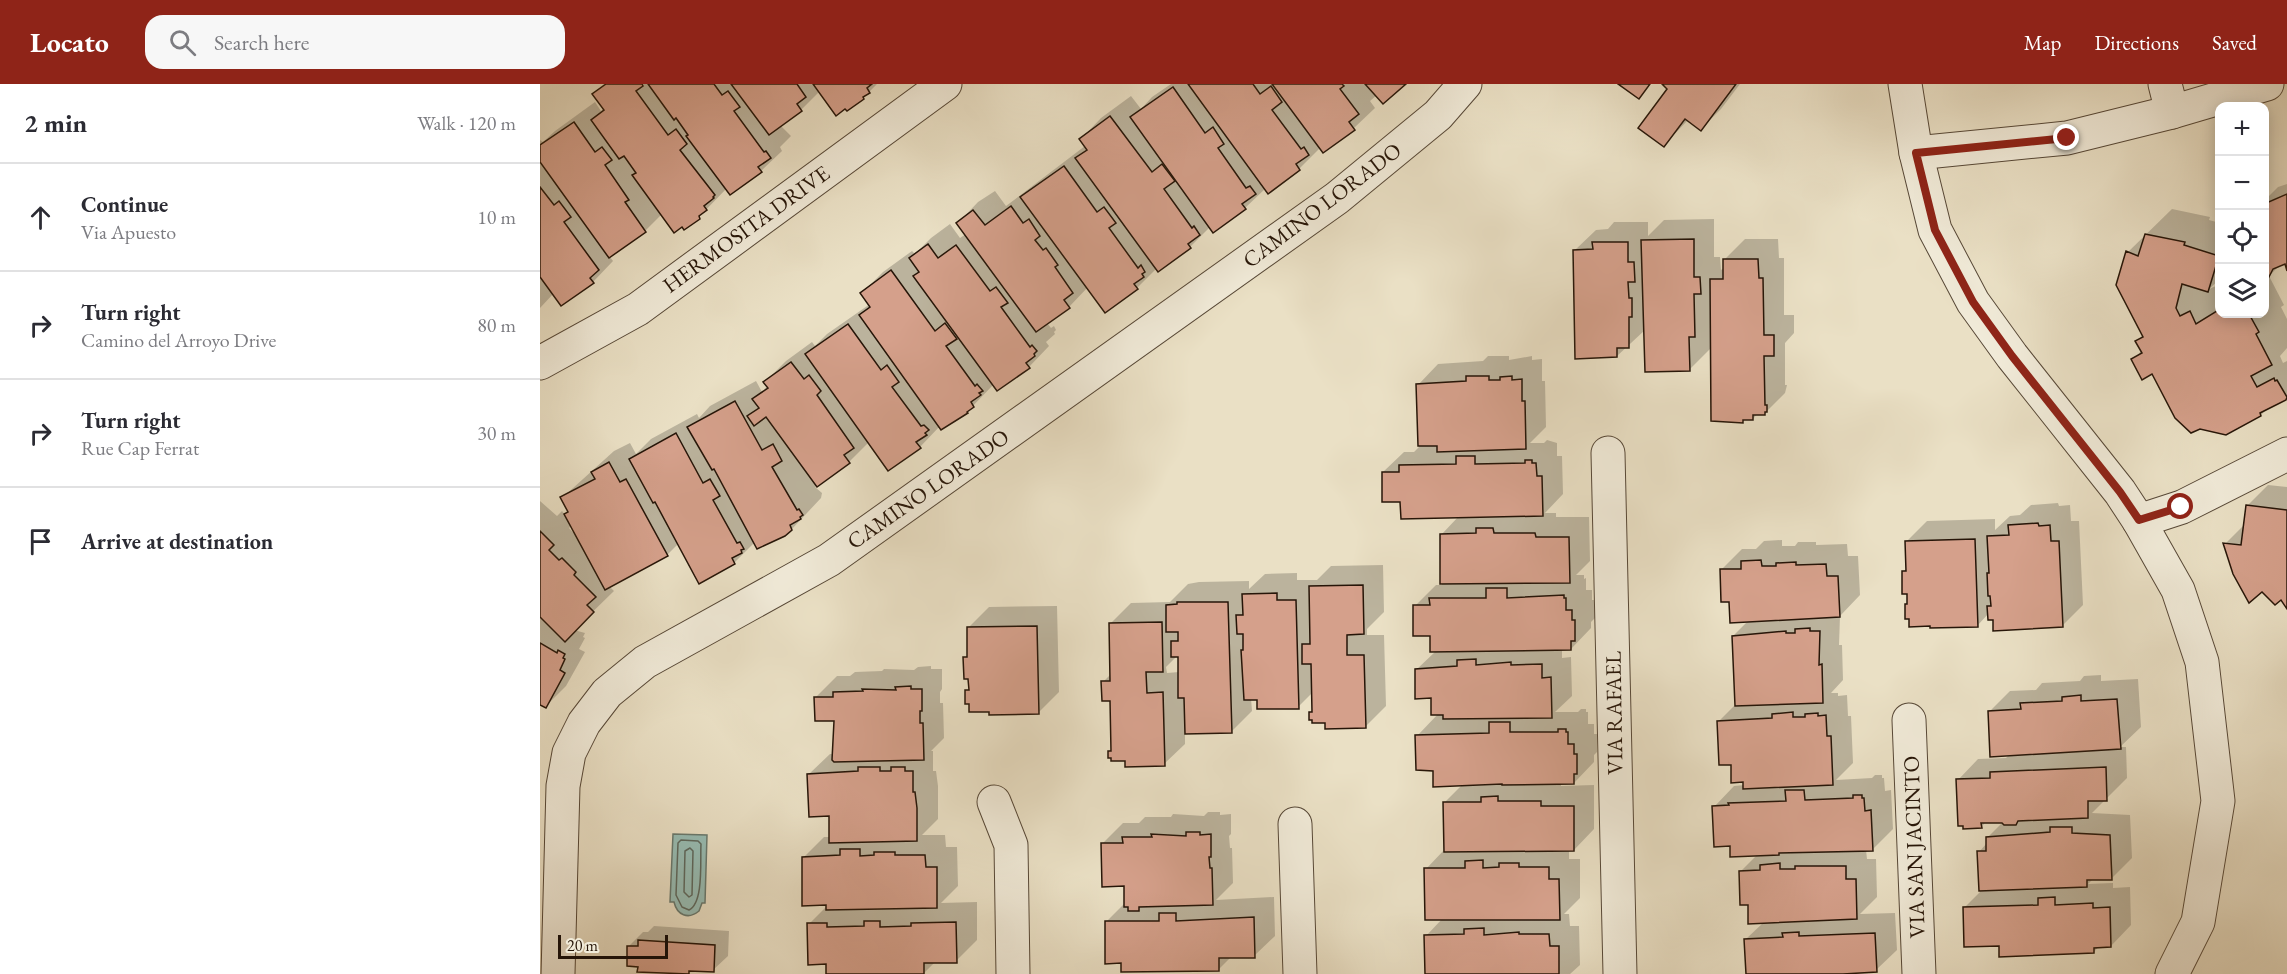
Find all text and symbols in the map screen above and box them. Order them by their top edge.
search box [145,15,565,69]
text: Locato [30,24,109,60]
icon: search [166,26,199,59]
text: Search here [214,28,309,57]
text: Map [2024,29,2061,56]
text: Directions [2094,29,2179,56]
text: Saved [2212,29,2257,56]
map controls [2215,102,2269,318]
button: + [2215,102,2269,156]
text: 2 min [24,106,87,140]
text: Walk · 120 m [417,110,516,136]
route end [2053,124,2079,150]
street label: CAMINO LORADO [1237,136,1407,274]
button: − [2215,156,2269,210]
street label: HERMOSITA DRIVE [657,159,835,299]
text: Continue [81,190,168,219]
icon: ahead [24,201,57,234]
text: 10 m [477,204,516,230]
button: locate [2215,210,2269,264]
text: Via Apuesto [81,219,176,245]
button: layers [2215,264,2269,318]
text: Turn right [81,298,180,327]
icon: right [24,309,57,342]
text: 80 m [477,312,516,338]
text: Camino del Arroyo Drive [81,327,276,353]
text: Turn right [81,406,180,435]
icon: right [24,417,57,450]
text: 30 m [477,420,516,446]
street label: CAMINO LORADO [841,422,1015,556]
text: Rue Cap Ferrat [81,435,199,461]
route start [2167,493,2193,519]
icon: arrive [24,525,57,558]
text: Arrive at destination [81,527,273,556]
street label: VIA RAFAEL [1598,651,1630,775]
street label: VIA SAN JACINTO [1896,755,1932,939]
scale bar [558,932,668,960]
text: 20 m [567,935,598,956]

